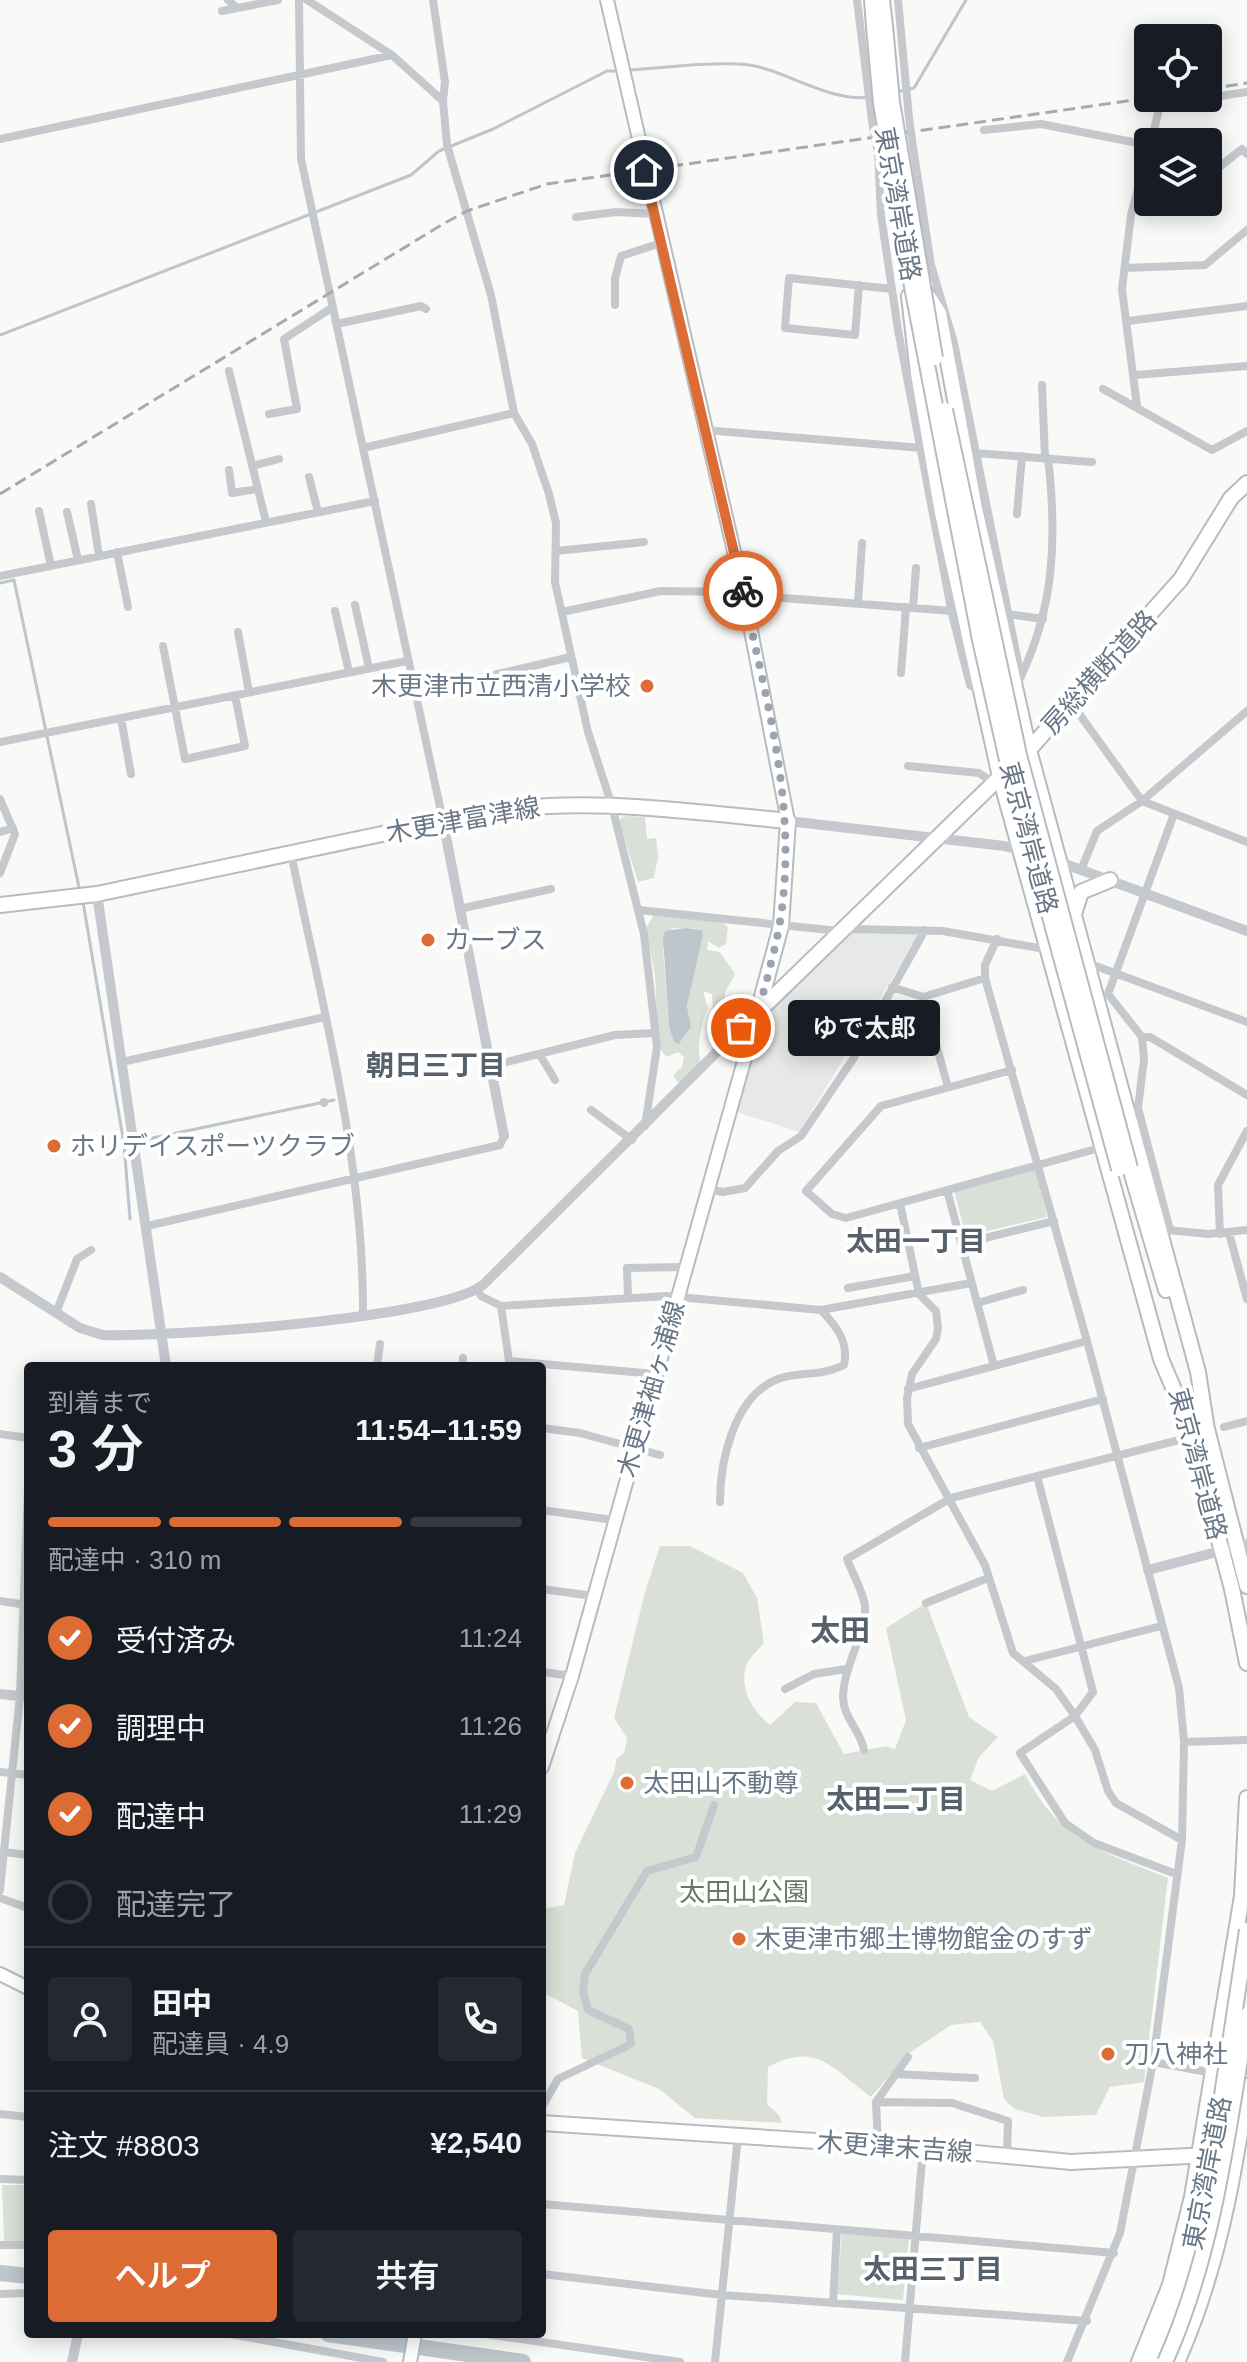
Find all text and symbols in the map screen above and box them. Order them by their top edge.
map controls [1134,24,1222,216]
button: locate [1134,24,1222,112]
street label: 東京湾岸道路 [870,125,926,283]
button: layers [1134,128,1222,216]
pin [610,136,678,204]
icon: home [622,148,666,192]
courier [703,551,783,631]
icon: bike [721,569,765,613]
street label: 房総横断道路 [1036,604,1162,740]
place label: 木更津市立西清小学校 [371,671,631,701]
marker: 木更津市立西清小学校 [638,677,656,695]
street label: 東京湾岸道路 [994,759,1064,917]
street label: 木更津富津線 [384,792,542,848]
place label: カーブス [444,925,546,955]
marker: カーブス [419,931,437,949]
pin [707,994,775,1062]
callout: ゆで太郎 [789,1000,941,1056]
icon: bag [719,1006,763,1050]
text: ゆで太郎 [812,1013,916,1043]
district label: 朝日三丁目 [366,1050,506,1081]
place label: ホリデイスポーツクラブ [70,1131,355,1161]
marker: ホリデイスポーツクラブ [45,1137,63,1155]
district label: 太田一丁目 [846,1226,986,1257]
street label: 木更津袖ヶ浦線 [611,1297,691,1481]
street label: 東京湾岸道路 [1163,1385,1233,1543]
text: 到着まで [48,1388,152,1418]
text: 11:54–11:59 [355,1413,522,1446]
text: 3 分 [48,1420,143,1478]
text: 配達中 · 310 m [48,1545,221,1575]
district label: 太田 [810,1614,870,1647]
icon: check [48,1616,92,1660]
text: 11:24 [459,1623,522,1653]
text: 受付済み [116,1624,236,1657]
icon: check [48,1704,92,1748]
text: 11:26 [459,1711,522,1741]
text: 調理中 [116,1712,206,1745]
place label: 太田山不動尊 [643,1768,799,1798]
marker: 太田山不動尊 [618,1774,636,1792]
district label: 太田二丁目 [826,1784,966,1815]
icon: check [48,1792,92,1836]
text: 11:29 [459,1799,522,1829]
text: 配達中 [116,1800,206,1833]
park label: 太田山公園 [679,1877,809,1907]
text: 配達完了 [116,1888,236,1921]
place label: 木更津市郷土博物館金のすず [755,1924,1093,1954]
marker: 木更津市郷土博物館金のすず [730,1930,748,1948]
button: person [48,1977,132,2061]
button: phone [438,1977,522,2061]
text: 田中 [152,1987,212,2020]
text: 配達員 · 4.9 [152,2029,289,2059]
place label: 刀八神社 [1124,2039,1228,2069]
marker: 刀八神社 [1099,2045,1117,2063]
street label: 東京湾岸道路 [1177,2094,1237,2252]
text: ¥2,540 [430,2126,522,2159]
street label: 木更津末吉線 [816,2127,974,2167]
text: 注文 #8803 [48,2129,200,2162]
button: ヘルプ [48,2230,277,2322]
button: 共有 [293,2230,522,2322]
district label: 太田三丁目 [863,2254,1003,2285]

